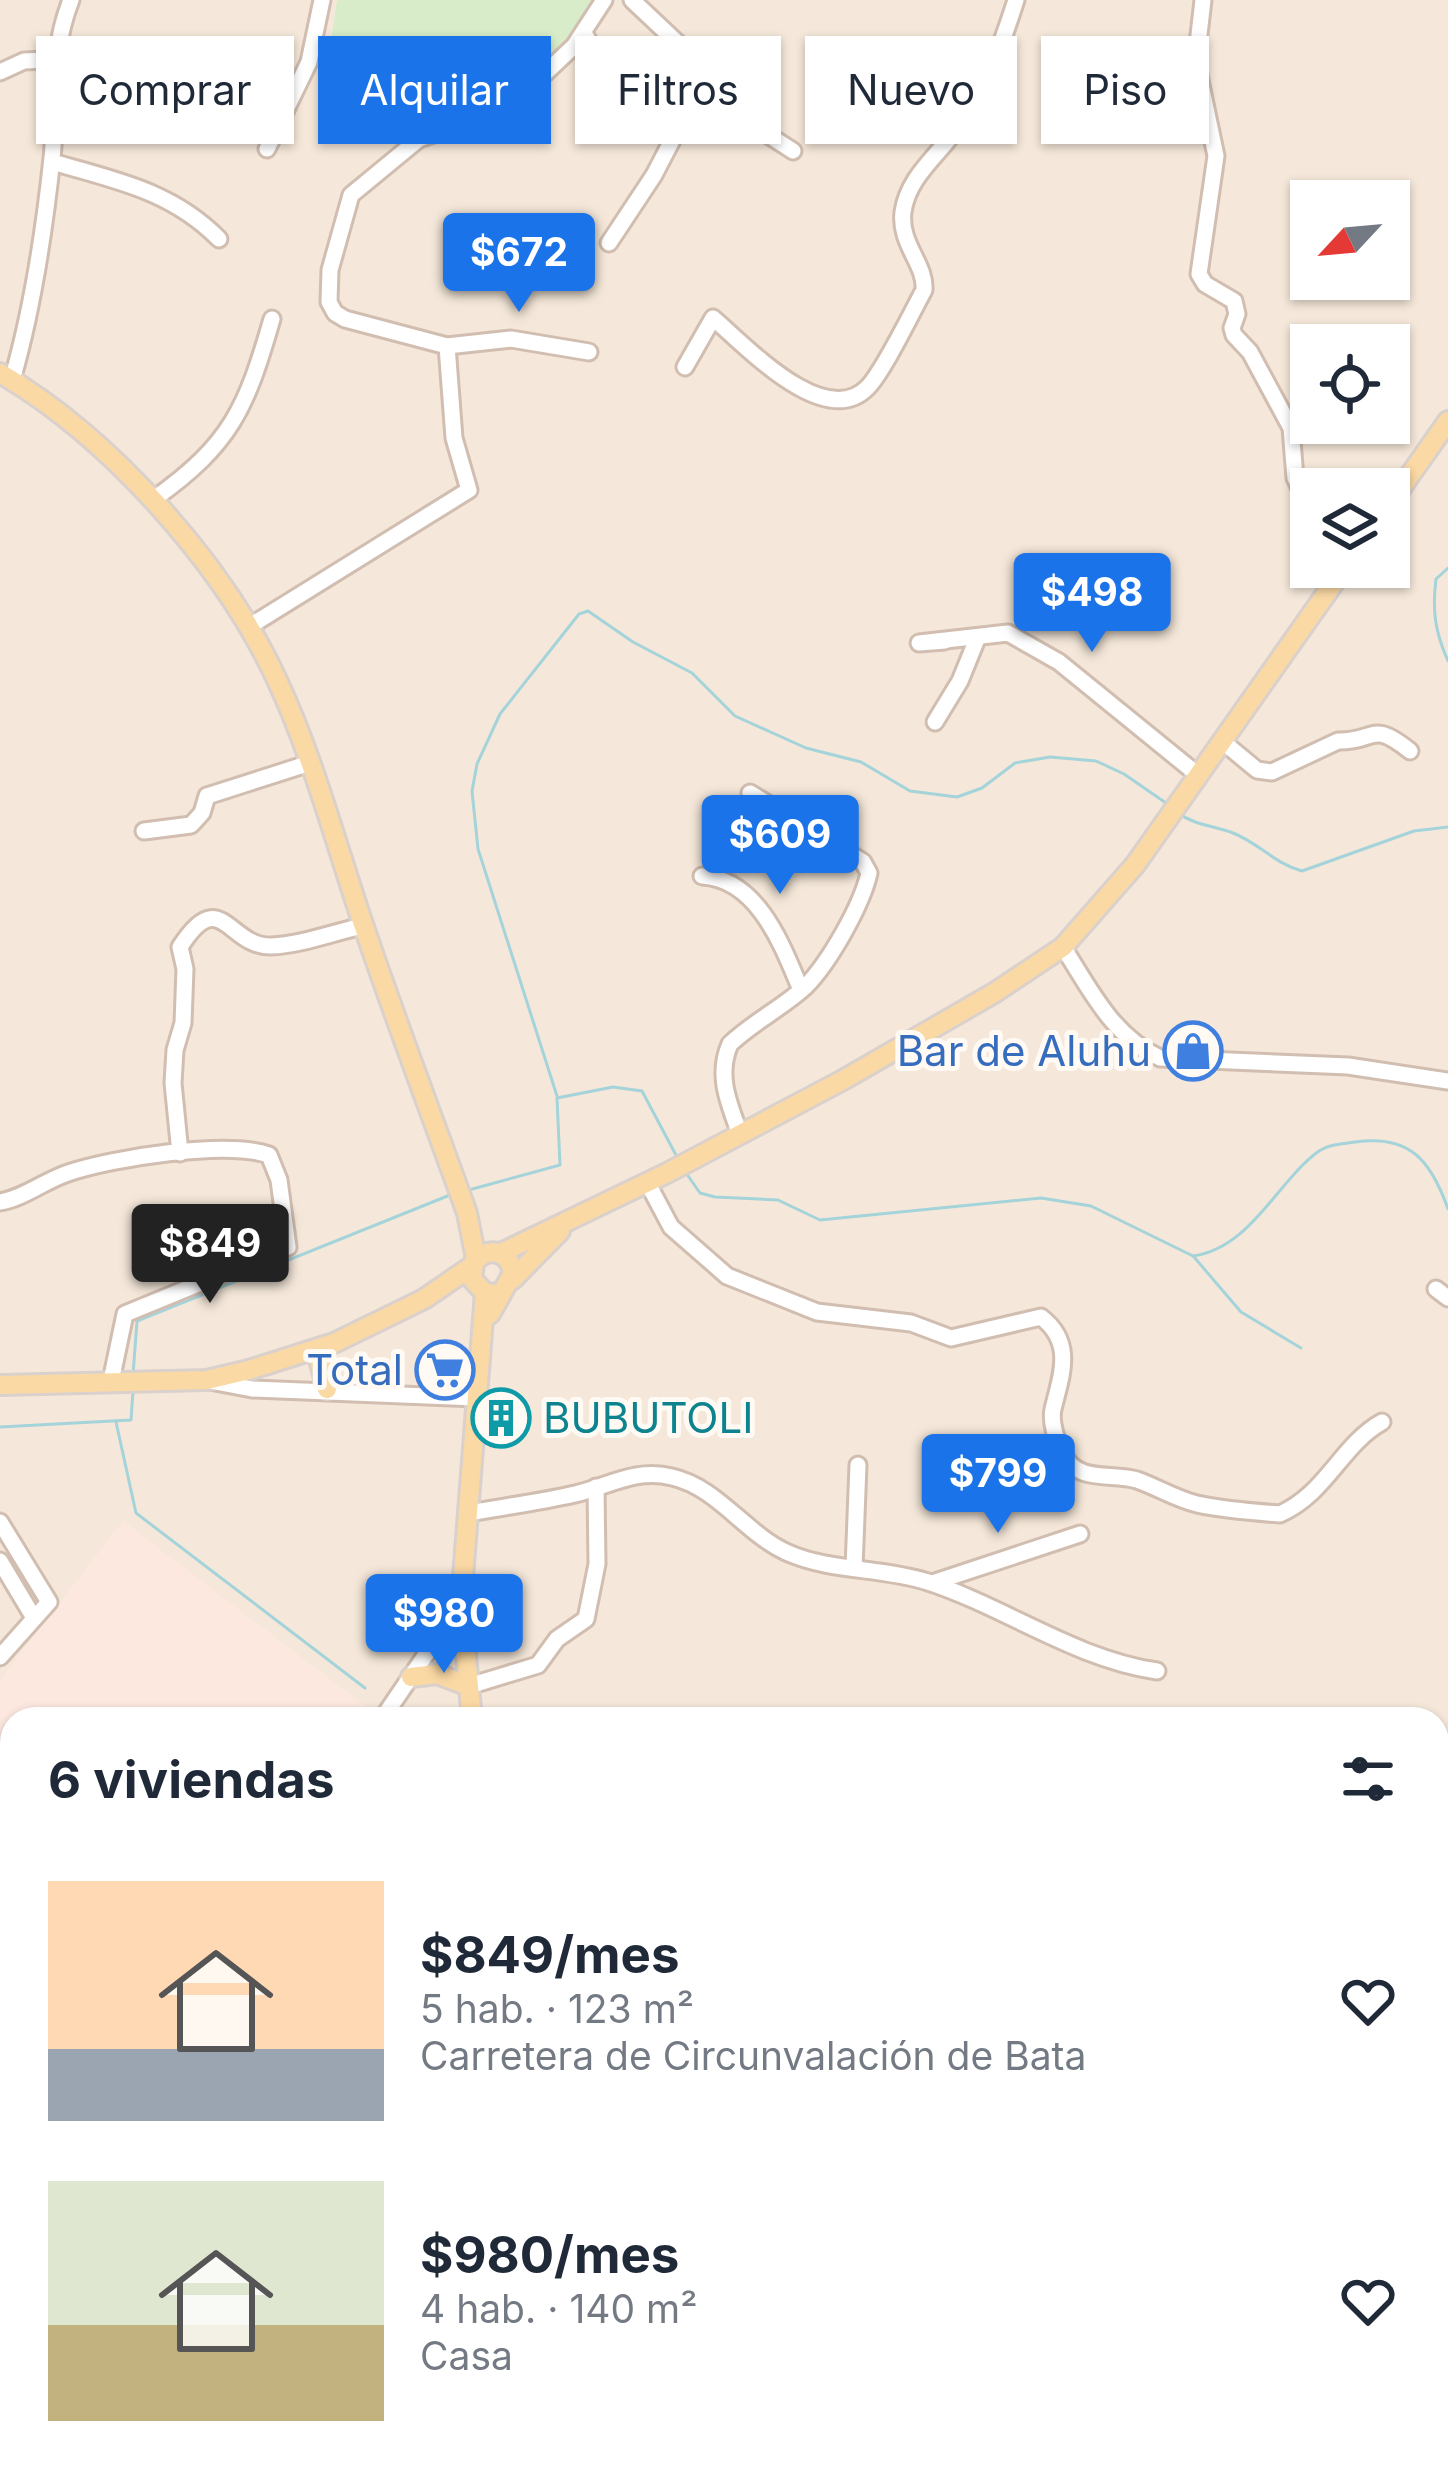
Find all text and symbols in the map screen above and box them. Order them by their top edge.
chip: Comprar [36,36,294,144]
chip: Alquilar [318,36,551,144]
chip: Filtros [575,36,781,144]
chip: Nuevo [805,36,1017,144]
chip: Piso [1041,36,1209,144]
north arrow [1290,180,1410,300]
map controls [1290,180,1410,588]
pin: $672 [448,213,590,315]
text: $672 [470,228,568,275]
button: locate [1290,324,1410,444]
button: layers [1290,468,1410,588]
pin: $498 [1021,553,1163,655]
text: $498 [1041,568,1143,615]
pin: $609 [709,795,851,897]
text: $609 [729,810,831,857]
shop icon: Bar de Aluhu [1162,1020,1224,1082]
place label: Bar de Aluhu [897,1025,1151,1076]
pin: $849 [139,1204,281,1306]
text: $849 [159,1219,261,1266]
supermarket icon: Total [414,1339,476,1401]
place label: Total [306,1344,403,1395]
building icon: BUBUTOLI [470,1387,532,1449]
place label: BUBUTOLI [543,1392,753,1443]
pin: $799 [927,1434,1069,1536]
text: $799 [949,1449,1047,1496]
pin: $980 [373,1574,515,1676]
text: $980 [393,1589,495,1636]
icon: filters [1335,1746,1401,1812]
text: 6 viviendas [48,1749,334,1810]
text: $849/mes [420,1924,679,1985]
icon: home [144,1929,288,2073]
icon: heart [1335,1968,1401,2034]
text: 5 hab. · 123 m² [420,1985,694,2032]
text: Carretera de Circunvalación de Bata [420,2032,1086,2079]
text: $980/mes [420,2224,679,2285]
icon: home [144,2229,288,2373]
icon: heart [1335,2268,1401,2334]
text: 4 hab. · 140 m² [420,2285,697,2332]
text: Casa [420,2332,513,2379]

